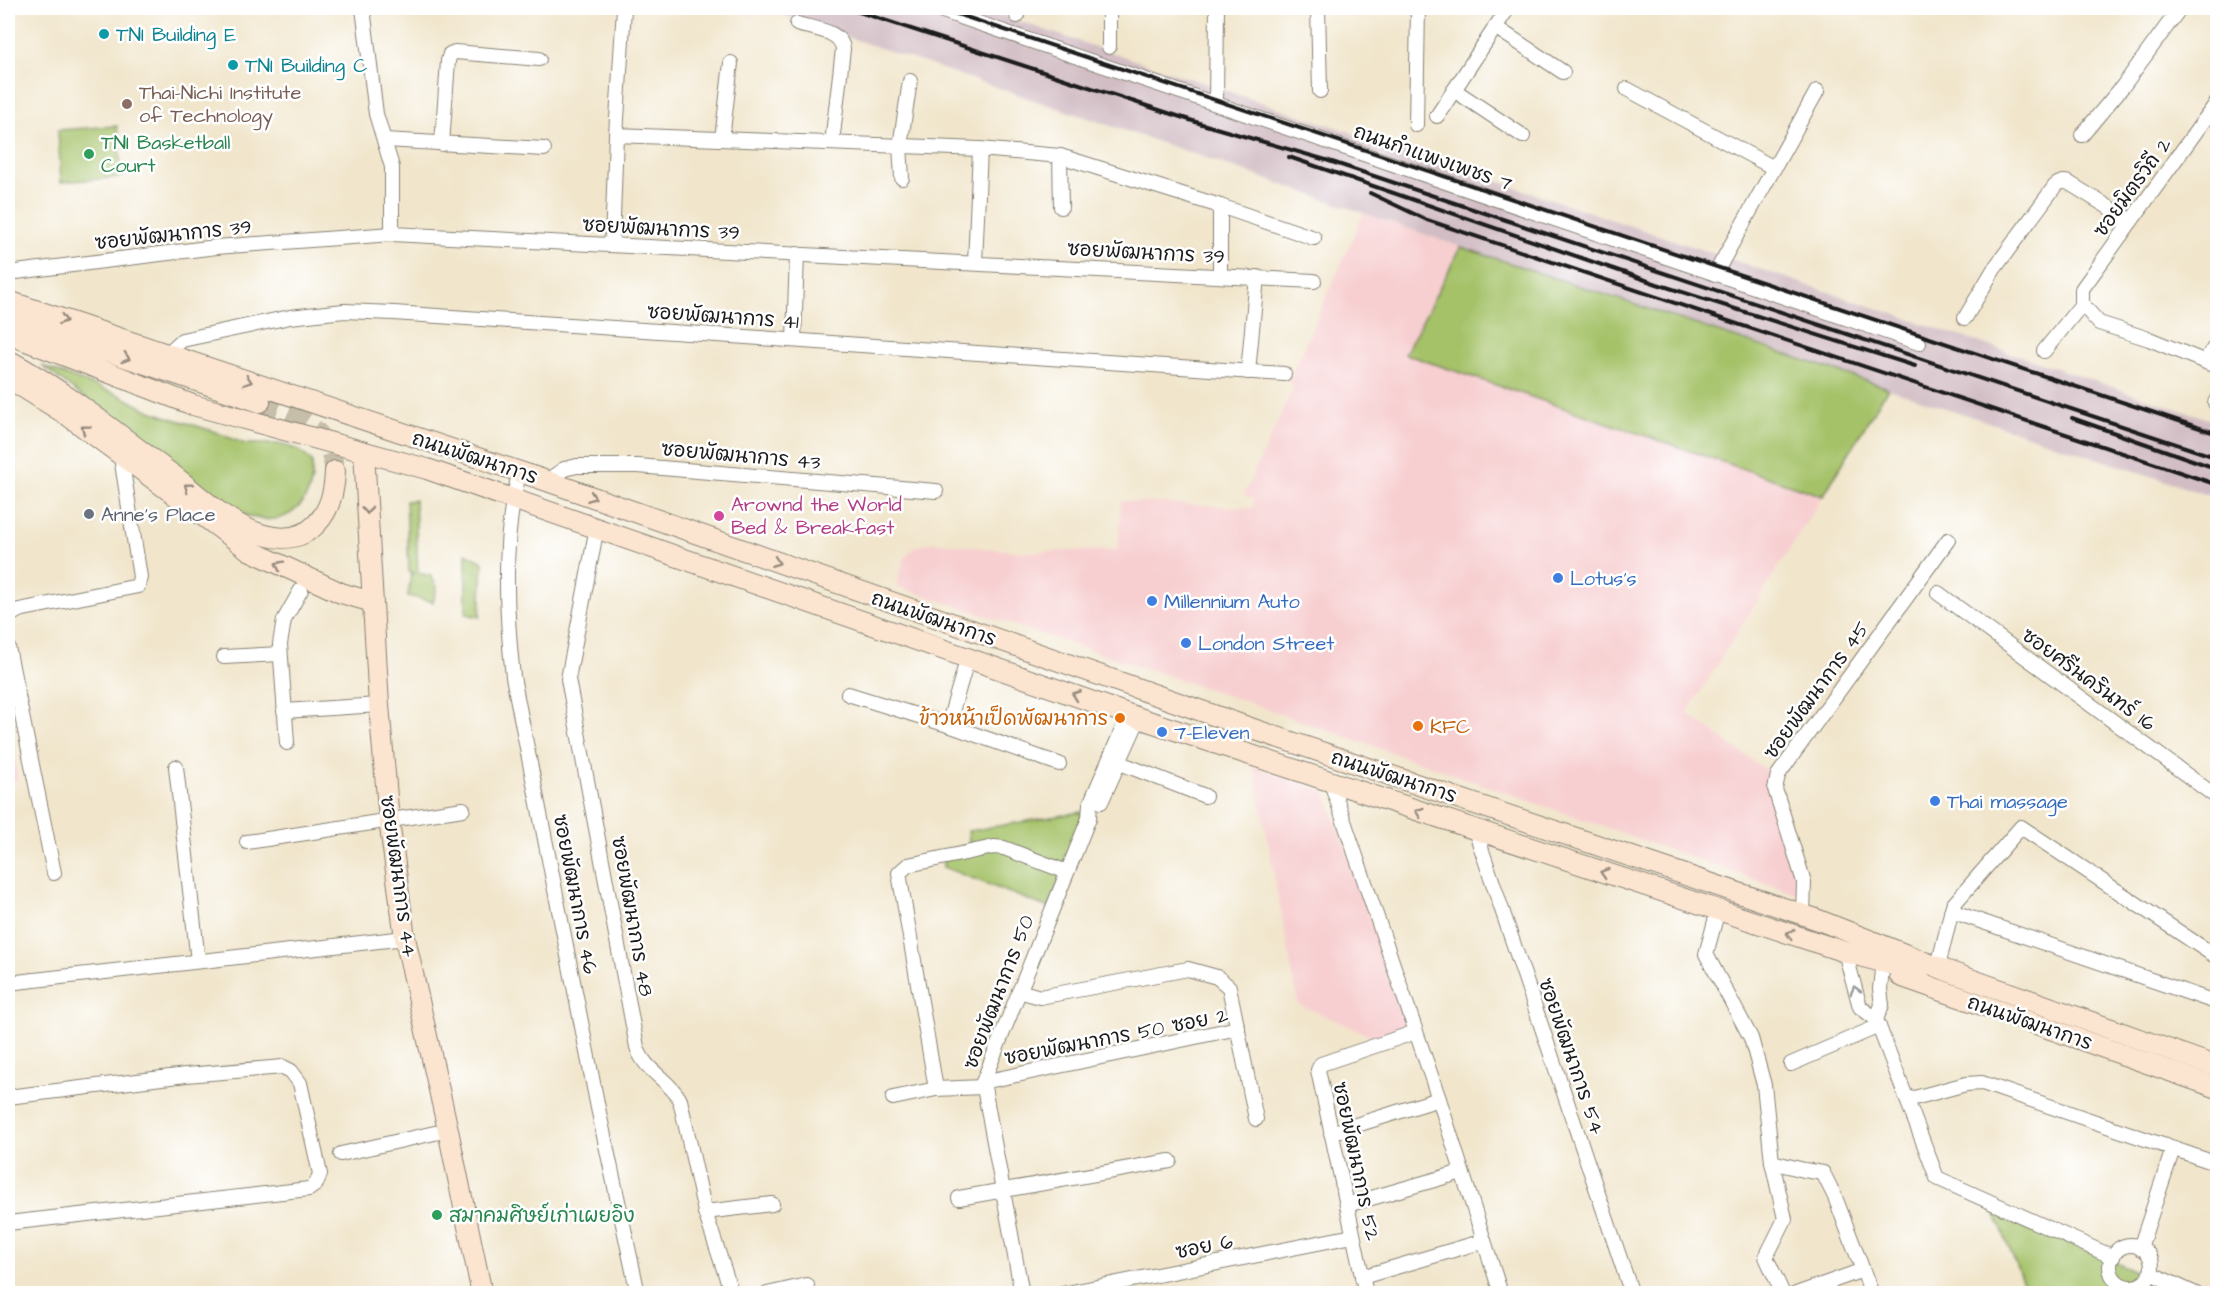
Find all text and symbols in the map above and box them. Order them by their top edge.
place label: TNI Building E [116,21,236,50]
marker: TNI Building E [97,27,111,41]
place label: TNI Building C [245,52,367,81]
marker: TNI Building C [226,58,240,72]
place label: Thai-Nichi Institute of Technology [139,79,301,131]
marker: Thai-Nichi Institute of Technology [120,97,134,111]
street label: ถนนกำแพงเพชร 7 [1350,118,1516,198]
place label: TNI Basketball Court [101,129,230,180]
street label: ซอยมิตรวิถี 2 [2087,132,2179,243]
marker: TNI Basketball Court [82,147,96,161]
street label: ซอยพัฒนาการ 39 [582,211,740,247]
street label: ซอยพัฒนาการ 39 [93,213,253,257]
street label: ซอยพัฒนาการ 39 [1067,235,1225,271]
street label: ซอยพัฒนาการ 41 [646,298,800,336]
one-way arrow [57,313,68,325]
one-way arrow [120,350,131,363]
one-way arrow [242,374,253,387]
street label: ถนนพัฒนาการ [408,424,541,491]
one-way arrow [80,426,91,437]
street label: ซอยพัฒนาการ 43 [660,435,822,477]
one-way arrow [184,483,195,494]
one-way arrow [586,490,597,503]
place label: Arownd the World Bed & Breakfast [731,491,902,542]
place label: Anne's Place [101,501,216,529]
one-way arrow [360,506,373,515]
marker: Anne's Place [82,507,96,521]
marker: Arownd the World Bed & Breakfast [712,509,726,523]
one-way arrow [770,555,781,568]
one-way arrow [274,561,285,572]
place label: Lotus's [1570,565,1637,593]
marker: Lotus's [1551,571,1565,585]
street label: ถนนพัฒนาการ [867,584,1000,653]
place label: Millennium Auto [1164,588,1300,616]
marker: Millennium Auto [1145,594,1159,608]
street label: ซอยพัฒนาการ 45 [1757,616,1876,765]
street label: ซอยศรีนครินทร์ 16 [2016,622,2161,738]
place label: London Street [1198,630,1334,658]
marker: London Street [1179,636,1193,650]
one-way arrow [1071,690,1081,703]
place label: ข้าวหน้าเป็ดพัฒนาการ [919,705,1108,733]
marker: ข้าวหน้าเป็ดพัฒนาการ [1113,711,1127,725]
place label: KFC [1430,713,1470,741]
place label: 7-Eleven [1174,719,1250,747]
marker: KFC [1411,719,1425,733]
marker: 7-Eleven [1155,725,1169,739]
street label: ถนนพัฒนาการ [1327,743,1460,810]
place label: Thai massage [1947,788,2068,817]
street label: ซอยพัฒนาการ 44 [373,793,423,959]
marker: Thai massage [1928,794,1942,808]
one-way arrow [1414,807,1425,819]
street label: ซอยพัฒนาการ 46 [546,812,604,977]
street label: ซอยพัฒนาการ 48 [604,834,660,999]
one-way arrow [1599,868,1610,880]
street label: ซอยพัฒนาการ 50 [957,911,1041,1073]
one-way arrow [1785,929,1796,941]
street label: ซอยพัฒนาการ 54 [1531,974,1611,1139]
one-way arrow [1850,985,1862,996]
street label: ถนนพัฒนาการ [1963,988,2096,1057]
street label: ซอยพัฒนาการ 50 ซอย 2 [1002,1001,1231,1072]
street label: ซอยพัฒนาการ 52 [1326,1079,1387,1244]
place label: สมาคมศิษย์เก่าเผยอิง [449,1202,635,1230]
marker: สมาคมศิษย์เก่าเผยอิง [430,1208,444,1222]
street label: ซอย 6 [1173,1228,1236,1266]

